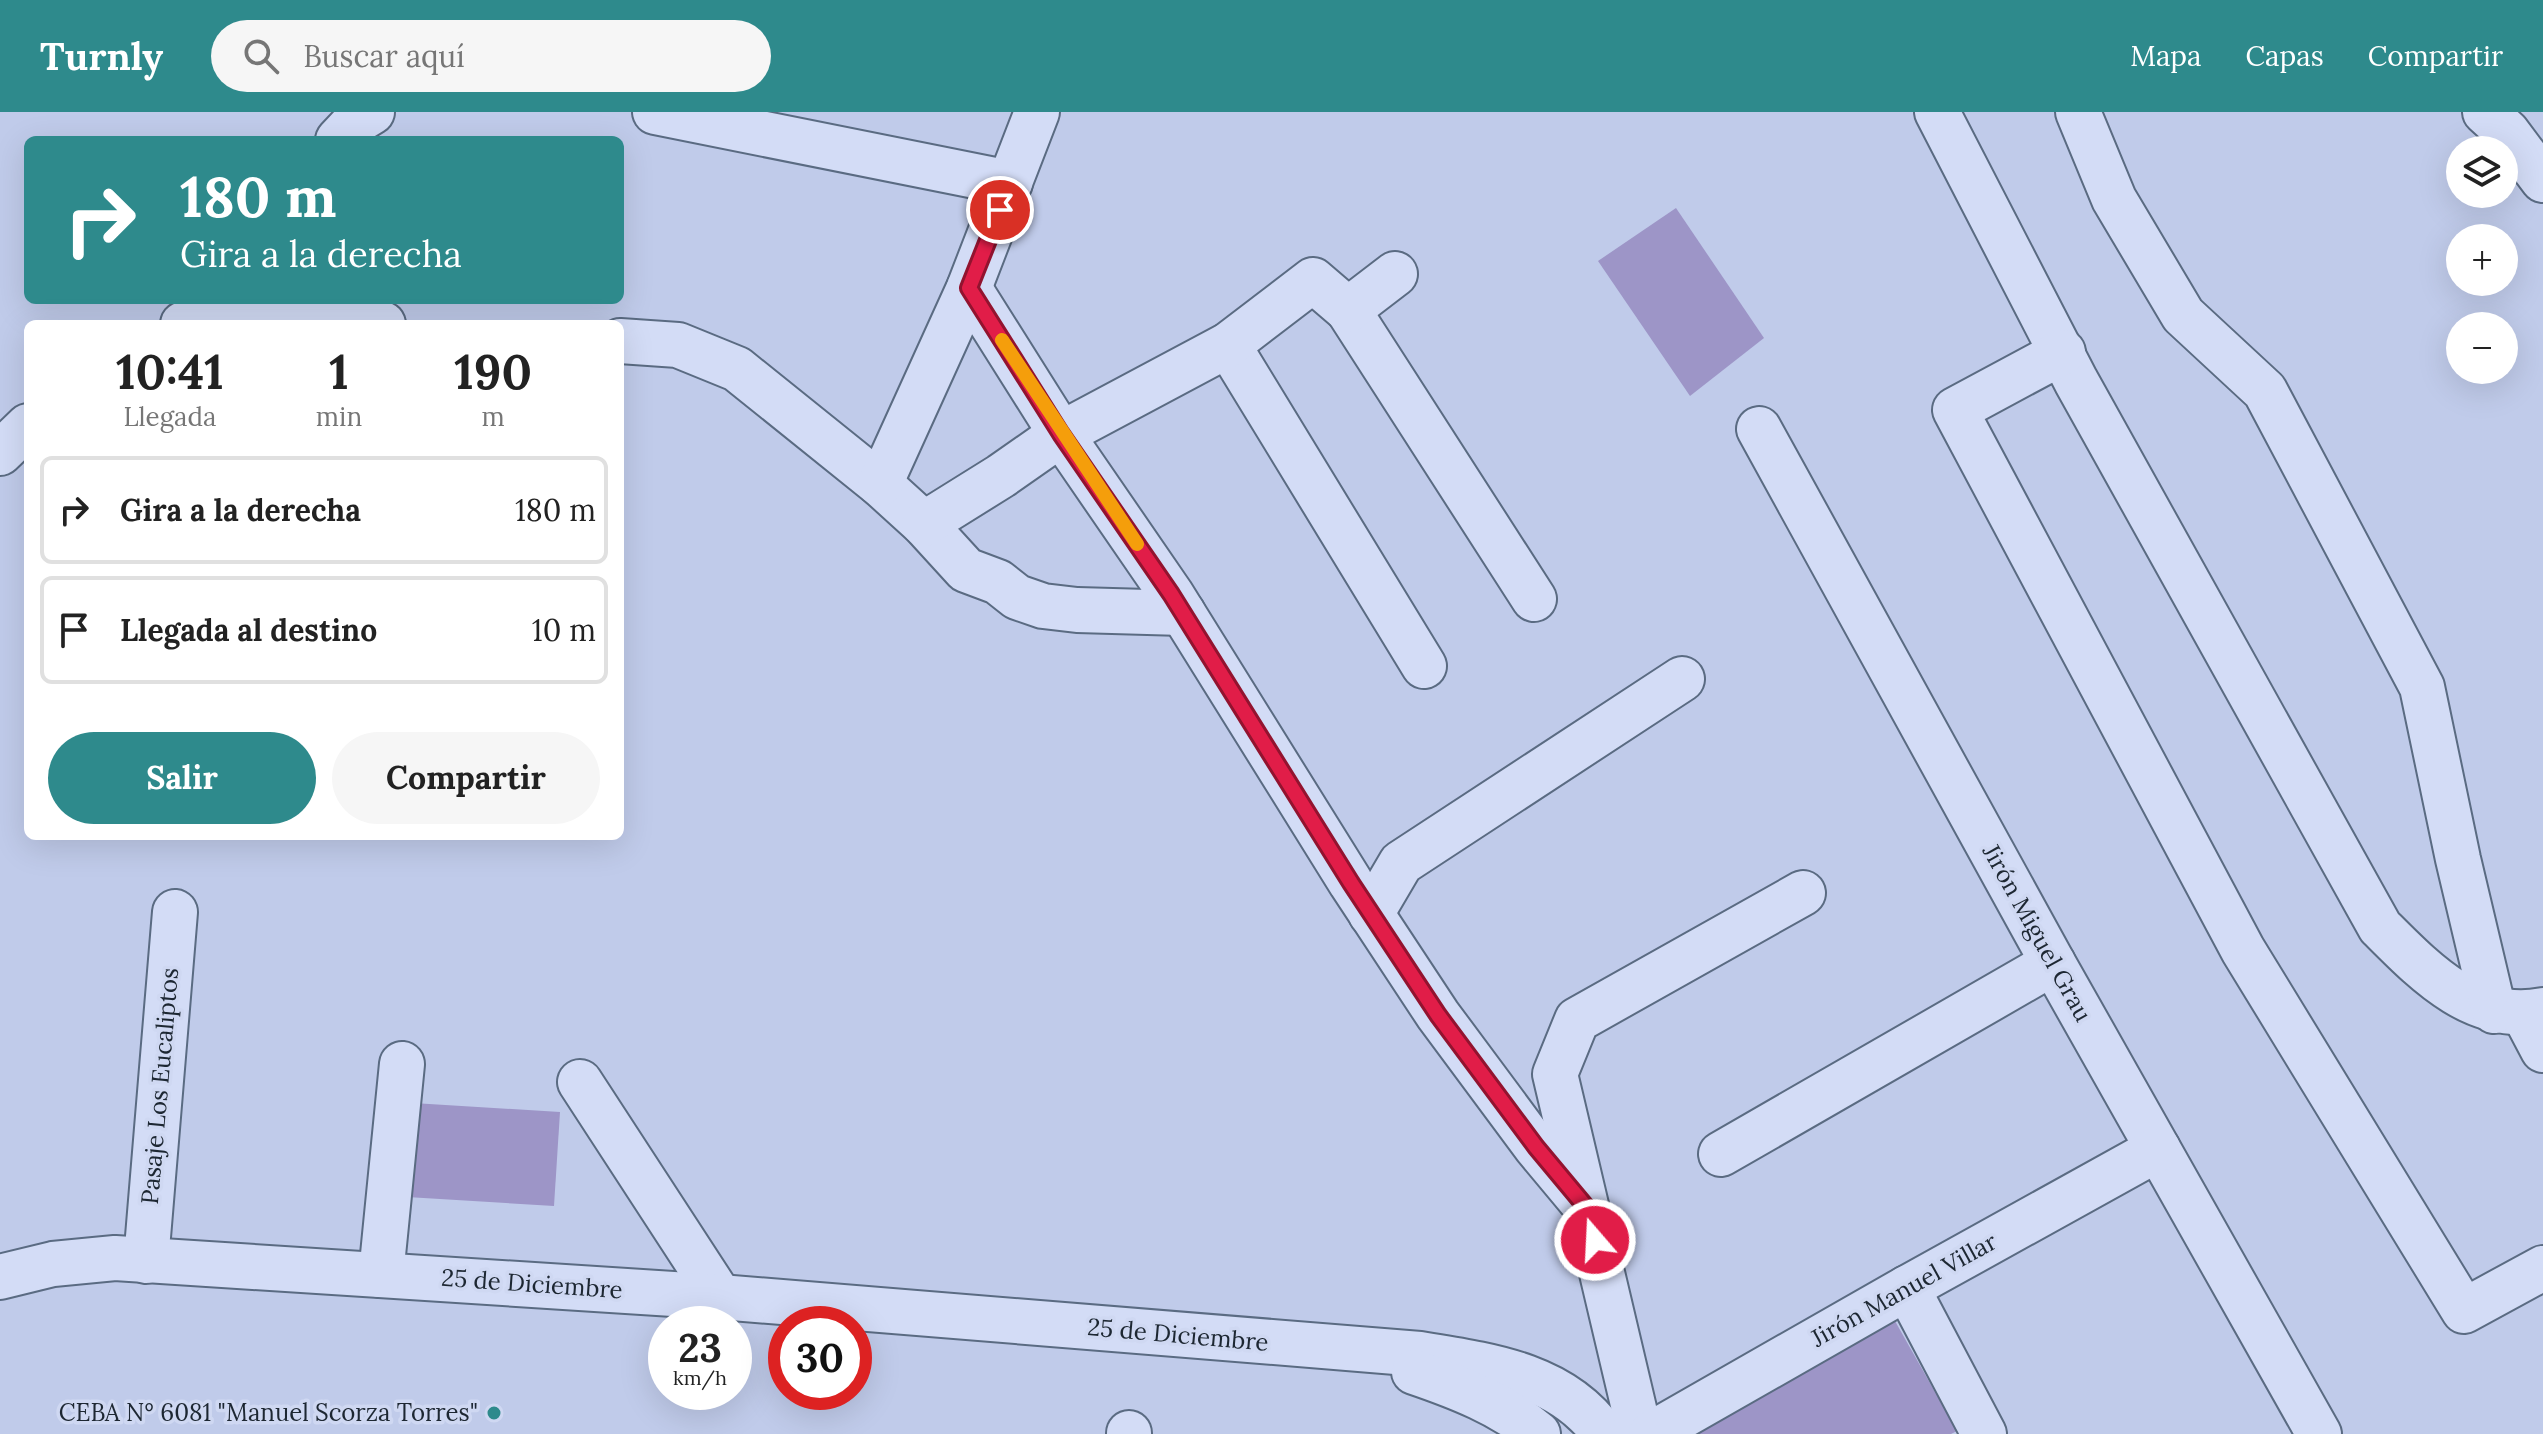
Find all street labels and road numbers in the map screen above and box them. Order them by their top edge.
street label: Jirón Miguel Grau [1975,838,2099,1027]
street label: Pasaje Los Eucaliptos [134,966,185,1206]
street label: Jirón Manuel Villar [1804,1225,2003,1354]
street label: 25 de Diciembre [440,1262,624,1305]
street label: 25 de Diciembre [1086,1311,1270,1358]

